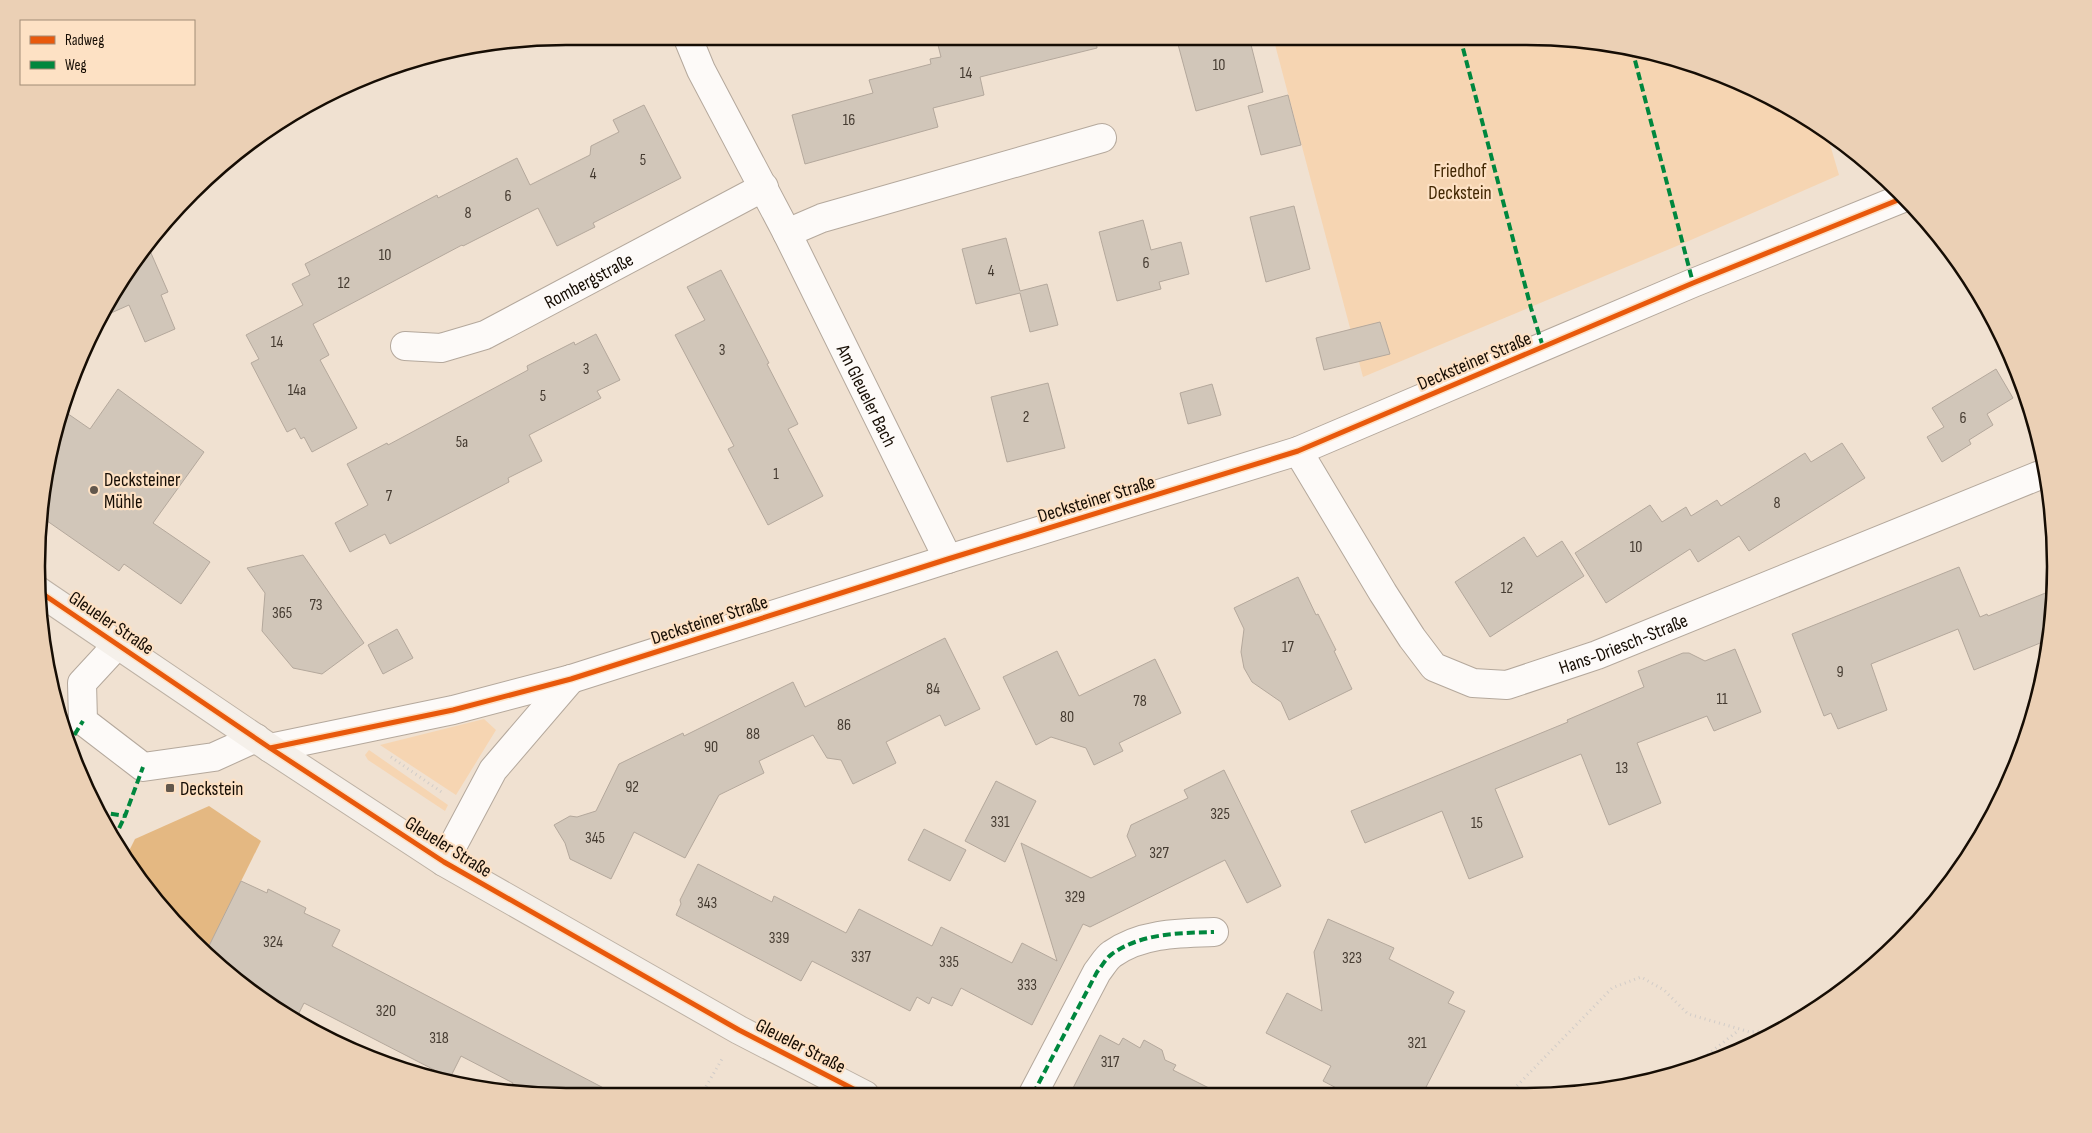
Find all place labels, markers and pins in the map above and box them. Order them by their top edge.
place label: Decksteiner Mühle [104,469,181,514]
marker: Decksteiner Mühle [88,484,100,496]
place label: Deckstein [180,778,243,801]
marker: Deckstein [164,782,176,794]

